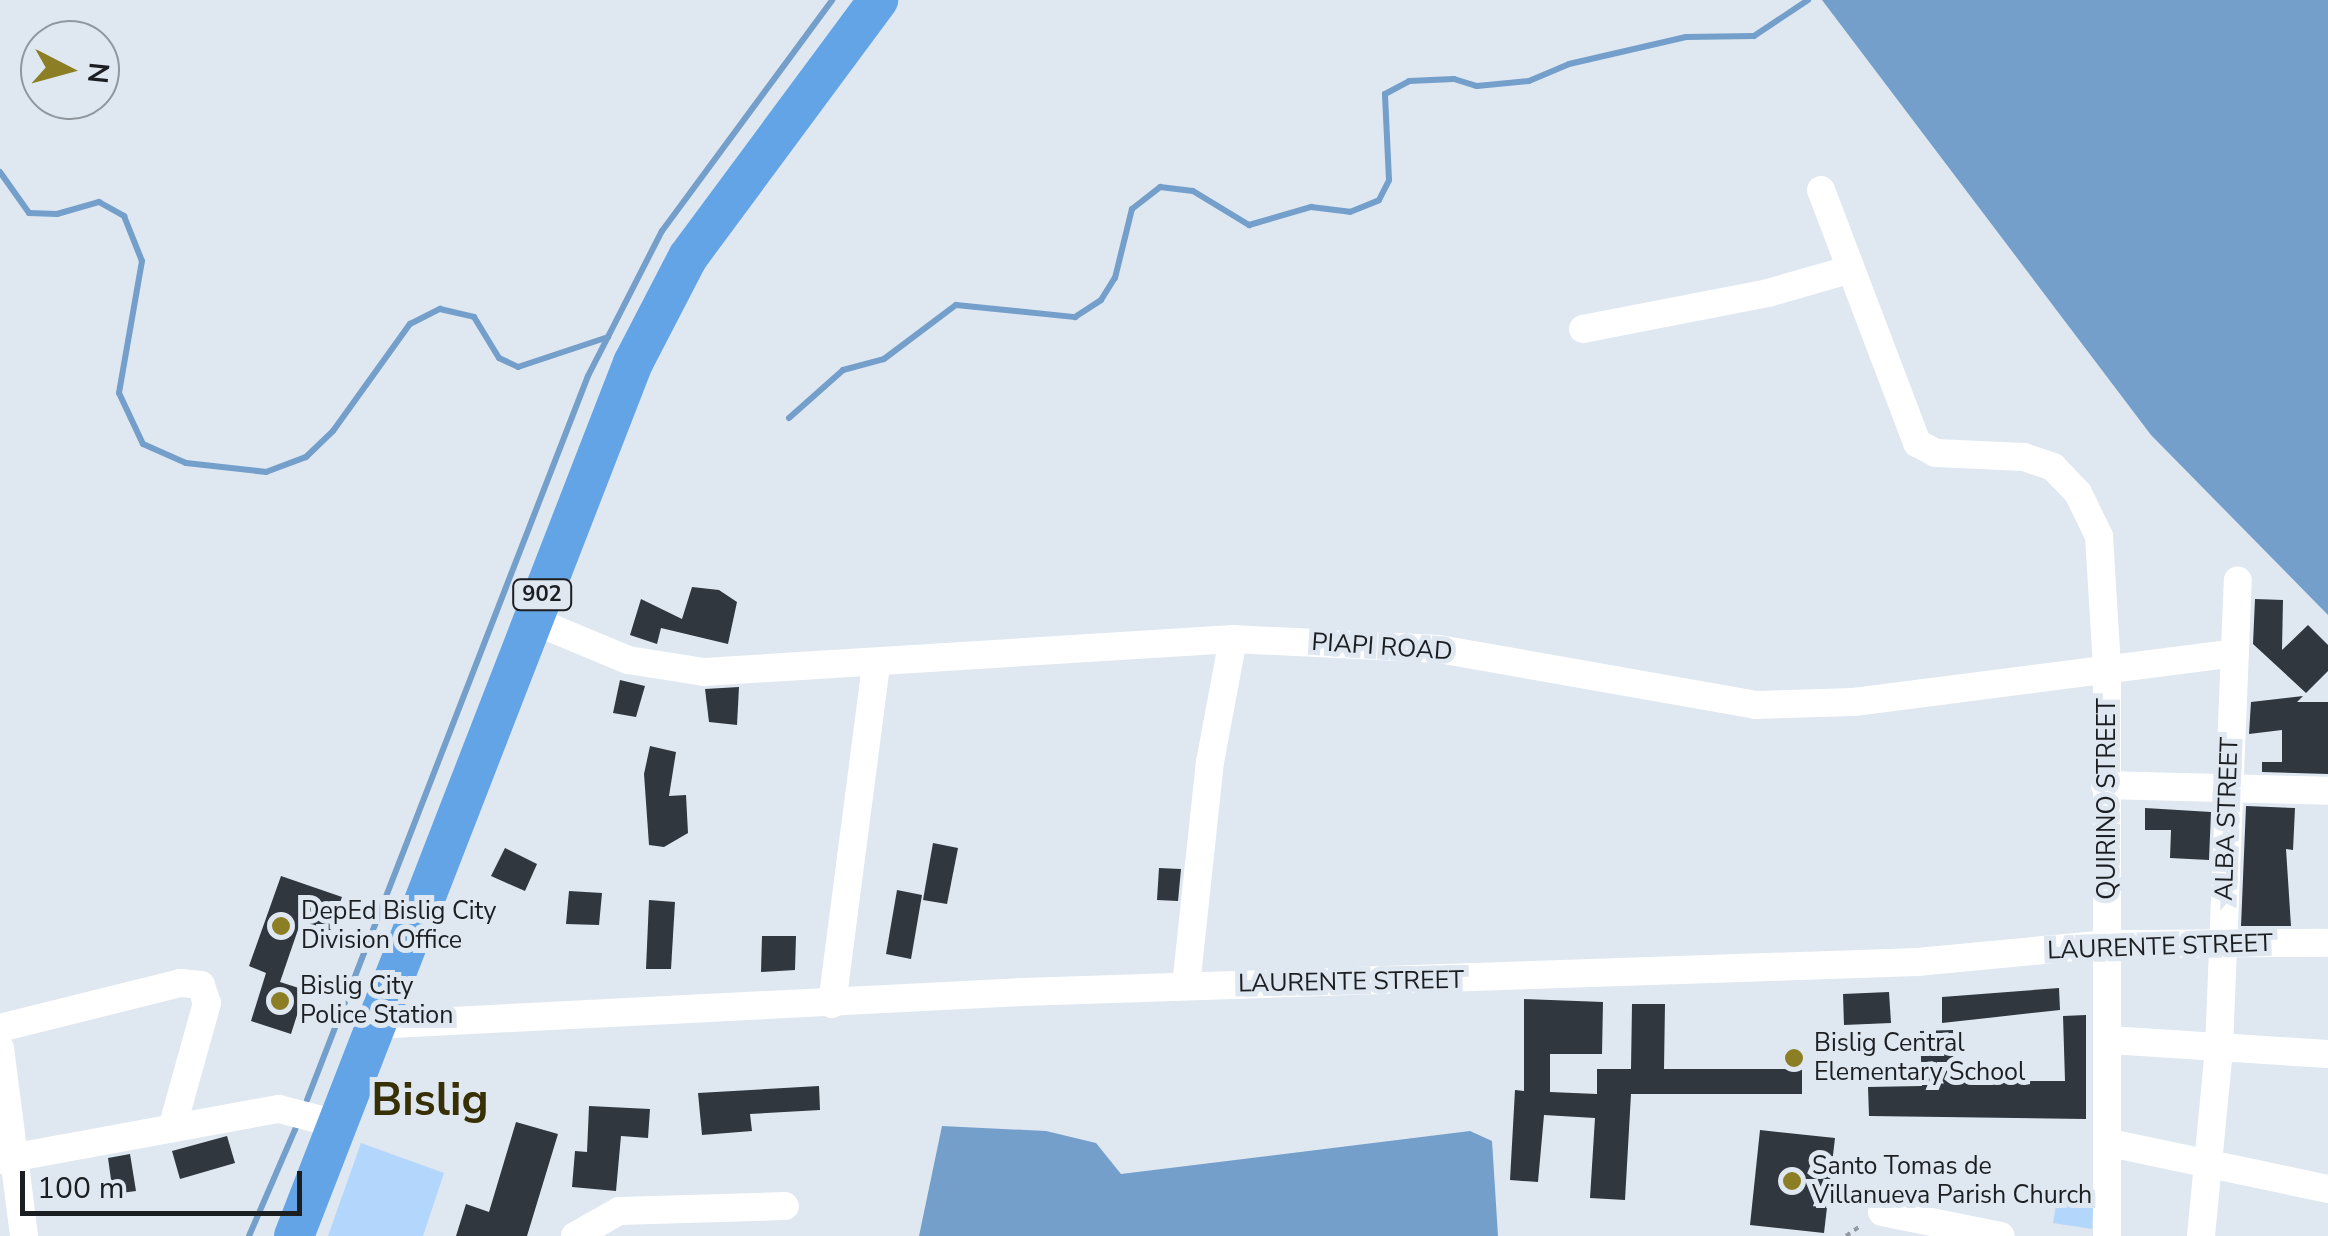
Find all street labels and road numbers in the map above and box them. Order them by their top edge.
road number: 902 [512,578,572,612]
street label: PIAPI ROAD [1310,627,1454,667]
street label: QUIRINO STREET [2092,698,2122,900]
street label: ALBA STREET [2209,737,2245,901]
street label: LAURENTE STREET [2047,928,2273,966]
street label: LAURENTE STREET [1238,965,1464,999]

